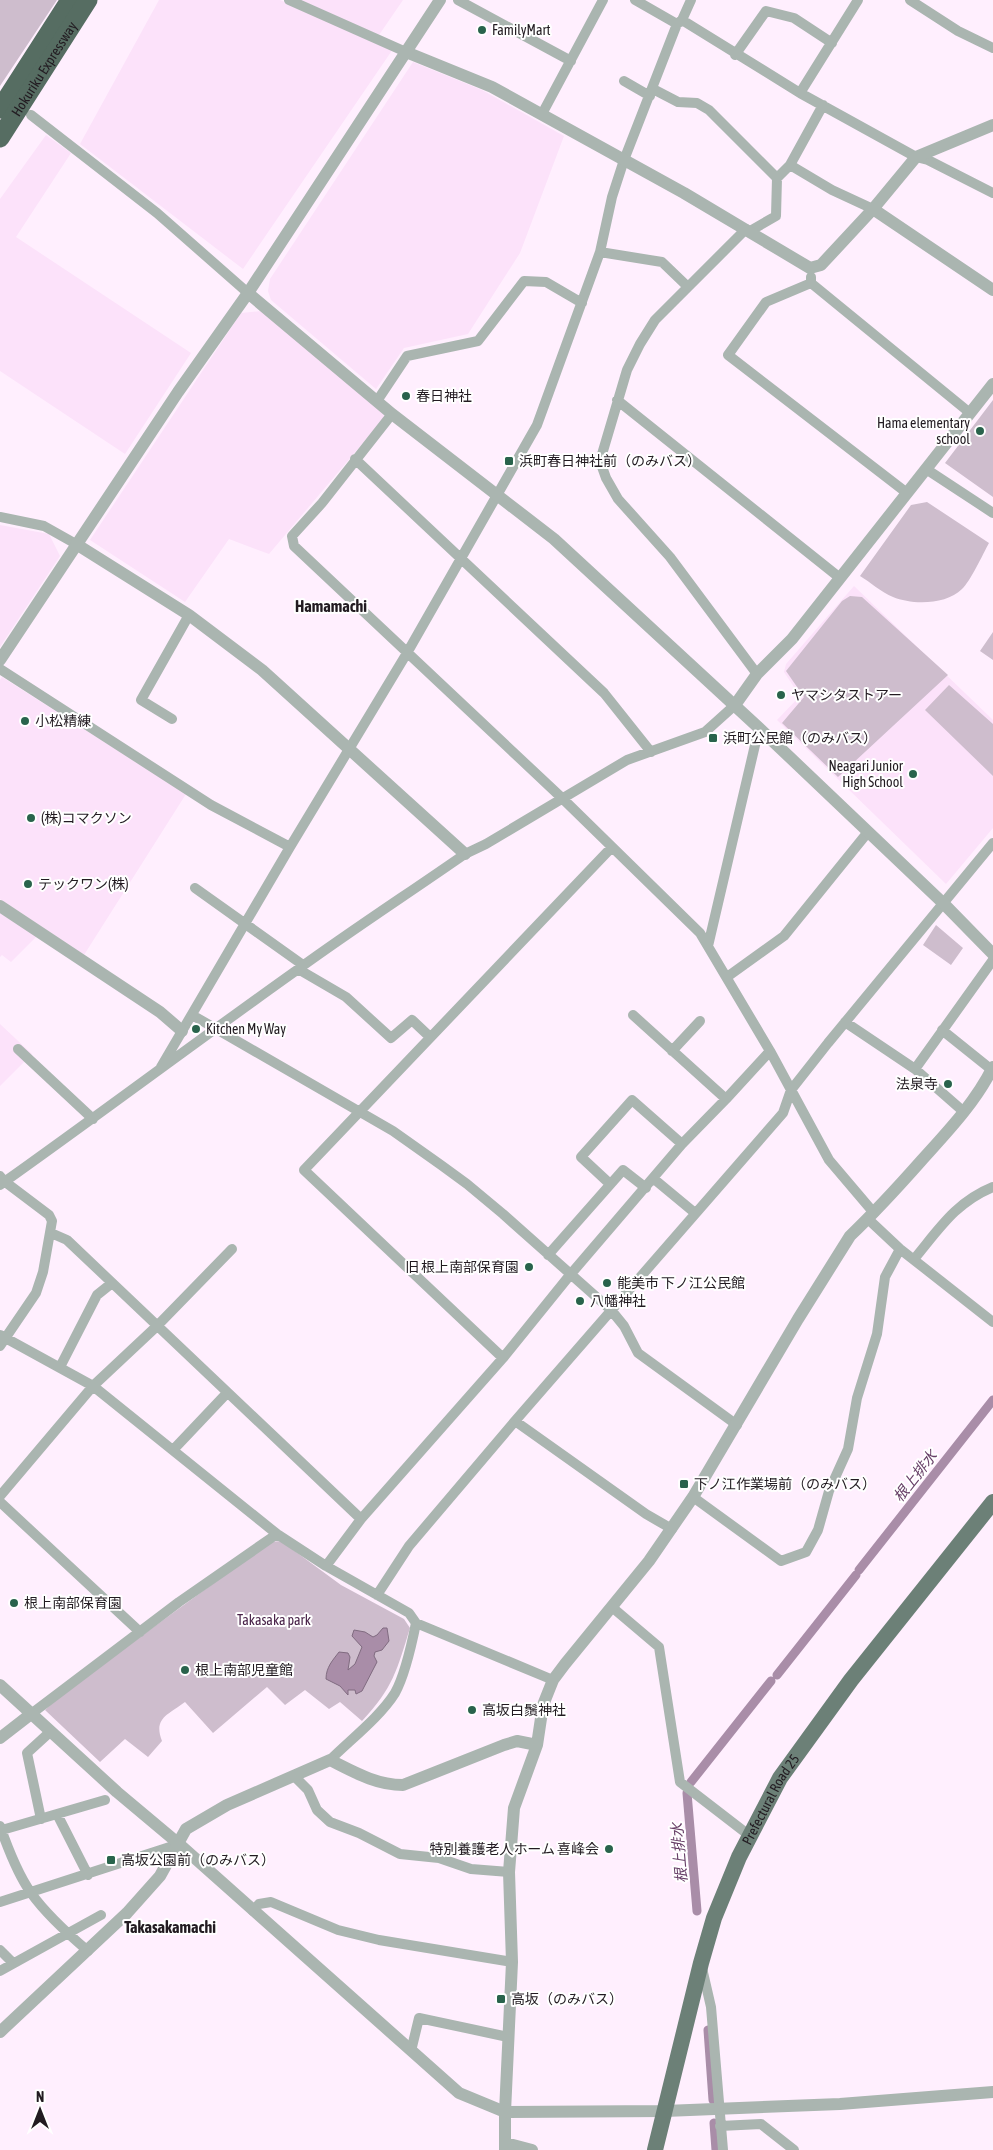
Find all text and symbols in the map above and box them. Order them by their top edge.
street label: Hokuriku Expressway [8,18,80,119]
place label: FamilyMart [492,22,550,38]
marker: FamilyMart [476,24,488,36]
place label: 春日神社 [416,388,472,404]
marker: 春日神社 [400,390,412,402]
place label: Hama elementary school [877,415,970,447]
marker: Hama elementary school [974,425,986,437]
place label: 浜町春日神社前（のみバス） [519,453,701,469]
marker: 浜町春日神社前（のみバス） [503,455,515,467]
district label: Hamamachi [295,597,367,615]
place label: ヤマシタストアー [791,687,902,703]
marker: ヤマシタストアー [775,689,787,701]
place label: 小松精練 [35,713,91,729]
marker: 小松精練 [19,715,31,727]
place label: 浜町公民館（のみバス） [723,730,877,746]
marker: 浜町公民館（のみバス） [707,732,719,744]
place label: Neagari Junior High School [828,758,904,790]
marker: Neagari Junior High School [907,768,919,780]
place label: (株)コマクソン [41,810,132,826]
marker: (株)コマクソン [25,812,37,824]
place label: テックワン(株) [38,876,129,892]
marker: テックワン(株) [22,878,34,890]
place label: Kitchen My Way [206,1021,286,1037]
marker: Kitchen My Way [190,1023,202,1035]
place label: 法泉寺 [896,1076,938,1092]
marker: 法泉寺 [942,1078,954,1090]
place label: 旧 根上南部保育園 [405,1259,519,1275]
marker: 旧 根上南部保育園 [523,1261,535,1273]
place label: 能美市 下ノ江公民館 [617,1275,745,1291]
marker: 能美市 下ノ江公民館 [601,1277,613,1289]
place label: 八幡神社 [590,1293,646,1309]
marker: 八幡神社 [574,1295,586,1307]
water label: 根上排水 [890,1446,941,1505]
place label: 下ノ江作業場前（のみバス） [694,1476,876,1492]
marker: 下ノ江作業場前（のみバス） [678,1478,690,1490]
place label: 根上南部保育園 [24,1595,122,1611]
marker: 根上南部保育園 [8,1597,20,1609]
park label: Takasaka park [237,1612,311,1628]
place label: 根上南部児童館 [195,1662,293,1678]
marker: 根上南部児童館 [179,1664,191,1676]
place label: 高坂白鬚神社 [482,1702,566,1718]
marker: 高坂白鬚神社 [466,1704,478,1716]
street label: Prefectural Road 25 [739,1751,803,1847]
water label: 根上排水 [668,1820,690,1884]
place label: 特別養護老人ホーム 喜峰会 [430,1841,599,1857]
marker: 特別養護老人ホーム 喜峰会 [603,1843,615,1855]
place label: 高坂公園前（のみバス） [121,1852,275,1868]
marker: 高坂公園前（のみバス） [105,1854,117,1866]
district label: Takasakamachi [124,1918,216,1936]
place label: 高坂（のみバス） [511,1991,623,2007]
marker: 高坂（のみバス） [495,1993,507,2005]
north arrow [15,2085,65,2135]
text: N [36,2089,44,2105]

